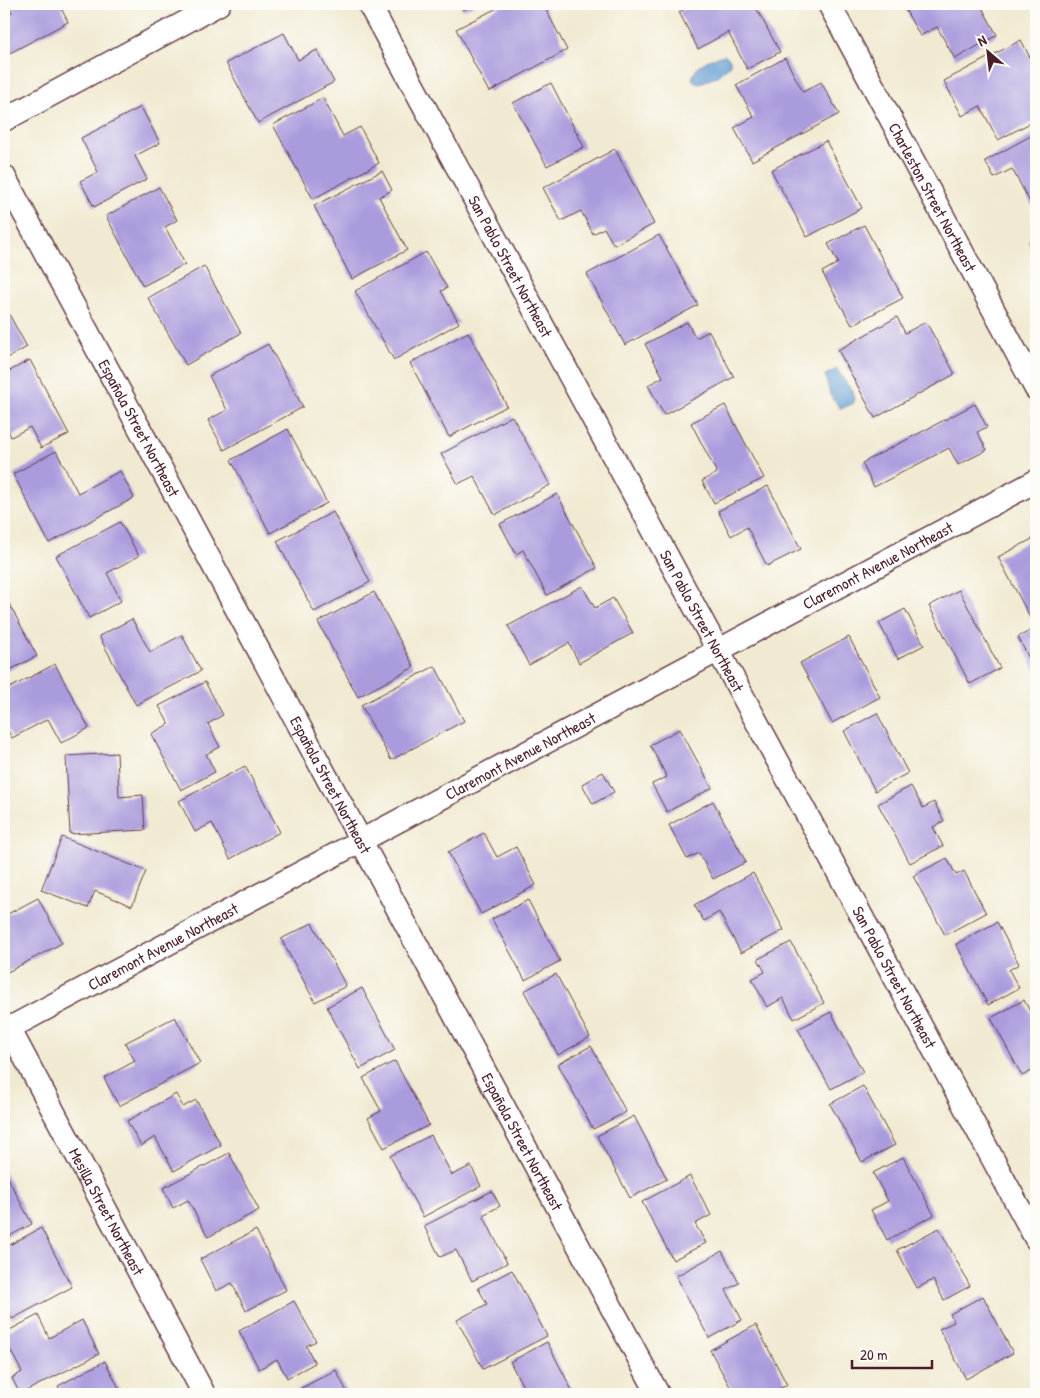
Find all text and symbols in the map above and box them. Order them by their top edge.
north arrow [962,28,1012,78]
text: N [974,30,990,50]
street label: Charleston Street Northeast [884,118,982,276]
street label: San Pablo Street Northeast [463,191,558,341]
street label: Española Street Northeast [93,355,185,501]
street label: Claremont Avenue Northeast [799,516,957,615]
street label: San Pablo Street Northeast [655,546,750,696]
street label: Claremont Avenue Northeast [441,706,600,805]
street label: Española Street Northeast [285,712,377,858]
street label: Claremont Avenue Northeast [84,897,242,995]
street label: San Pablo Street Northeast [847,902,942,1052]
street label: Española Street Northeast [477,1069,569,1215]
street label: Mesilla Street Northeast [64,1144,150,1280]
scale bar [852,1338,932,1370]
text: 20 m [860,1344,887,1365]

